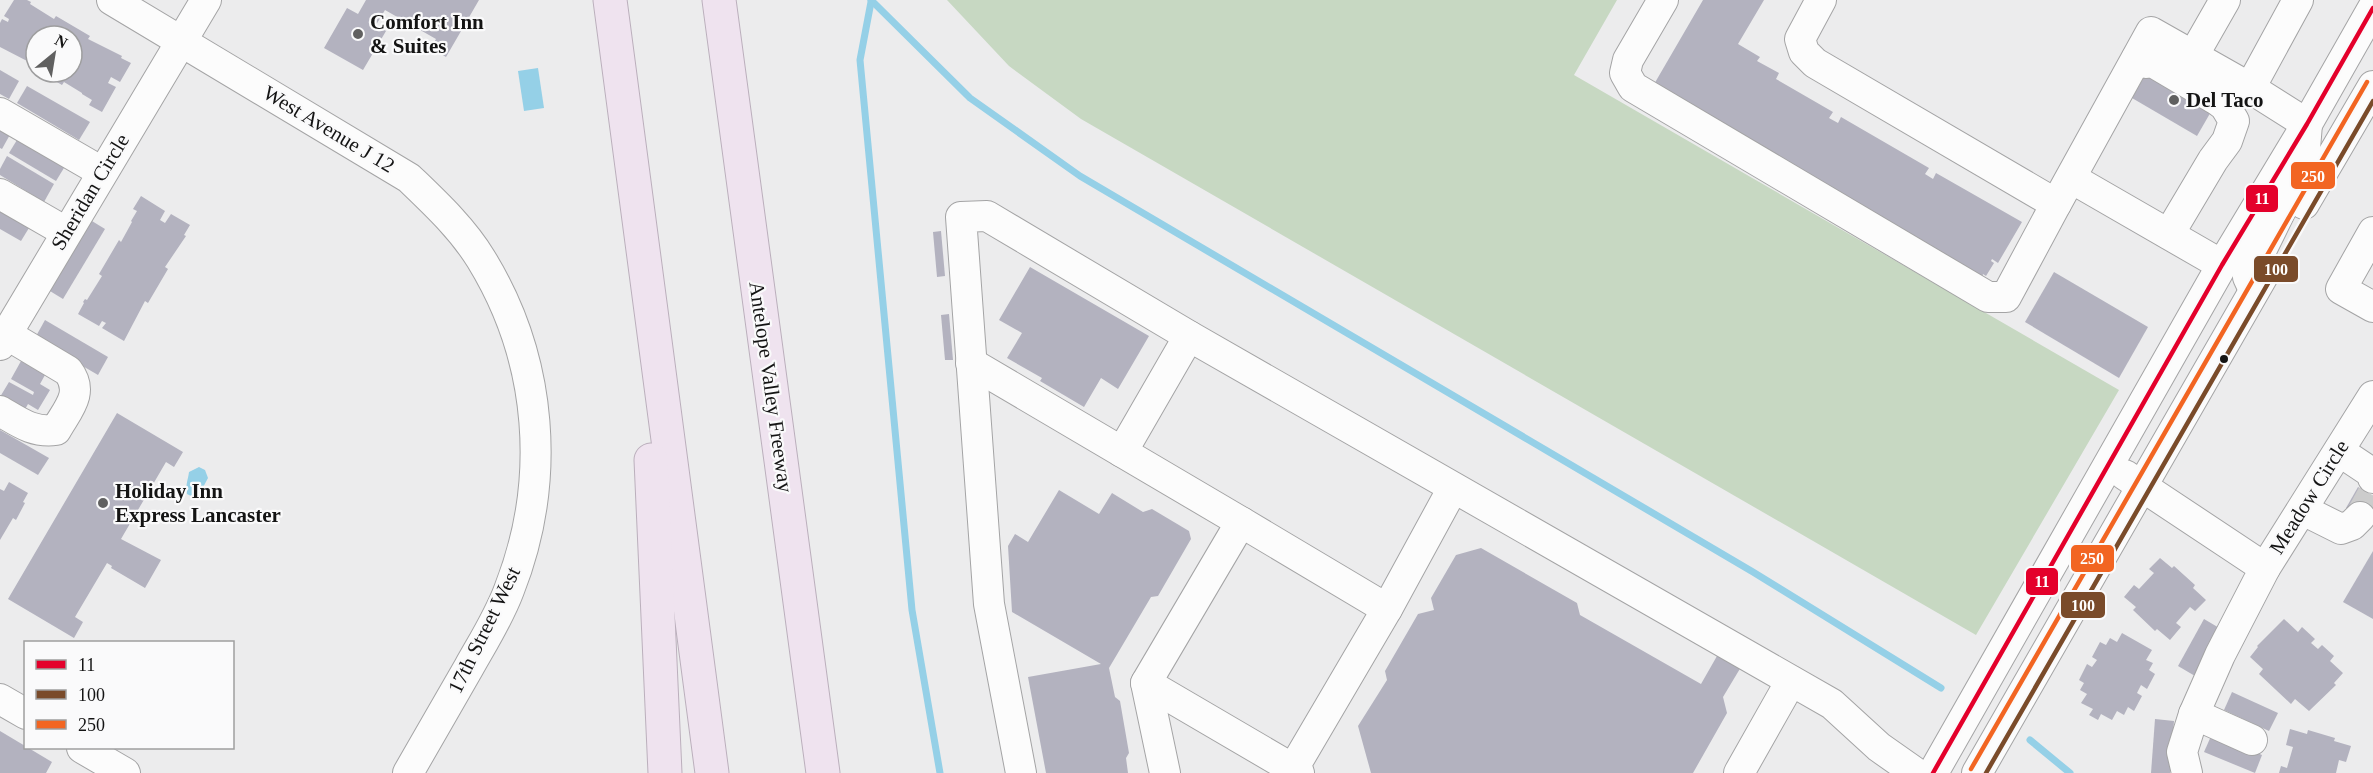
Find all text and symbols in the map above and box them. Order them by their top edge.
place label: Comfort Inn & Suites [370,10,484,58]
north arrow [24,24,84,84]
marker: Comfort Inn & Suites [351,27,365,41]
text: N [52,31,71,52]
street label: West Avenue J 12 [259,80,399,178]
place label: Del Taco [2186,88,2264,112]
marker: Del Taco [2167,93,2181,107]
street label: Sheridan Circle [46,130,134,254]
line badge: 250 [2290,161,2336,190]
text: 250 [2301,168,2325,185]
line badge: 11 [2245,184,2279,213]
text: 11 [2254,190,2270,207]
line badge: 100 [2253,255,2299,283]
text: 100 [2264,261,2288,278]
street label: Antelope Valley Freeway [744,280,798,495]
unlabelled marker [2218,353,2230,365]
street label: Meadow Circle [2264,435,2354,559]
place label: Holiday Inn Express Lancaster [115,479,281,527]
marker: Holiday Inn Express Lancaster [96,496,110,510]
line badge: 250 [2070,544,2115,573]
text: 250 [2080,550,2104,567]
street label: 17th Street West [443,563,525,697]
line badge: 11 [2025,567,2059,596]
text: 11 [2034,573,2050,590]
line badge: 100 [2060,591,2106,619]
text: 100 [2071,597,2095,614]
legend [24,641,234,749]
text: 11 [78,655,95,675]
text: 100 [78,685,105,705]
text: 250 [78,715,105,735]

